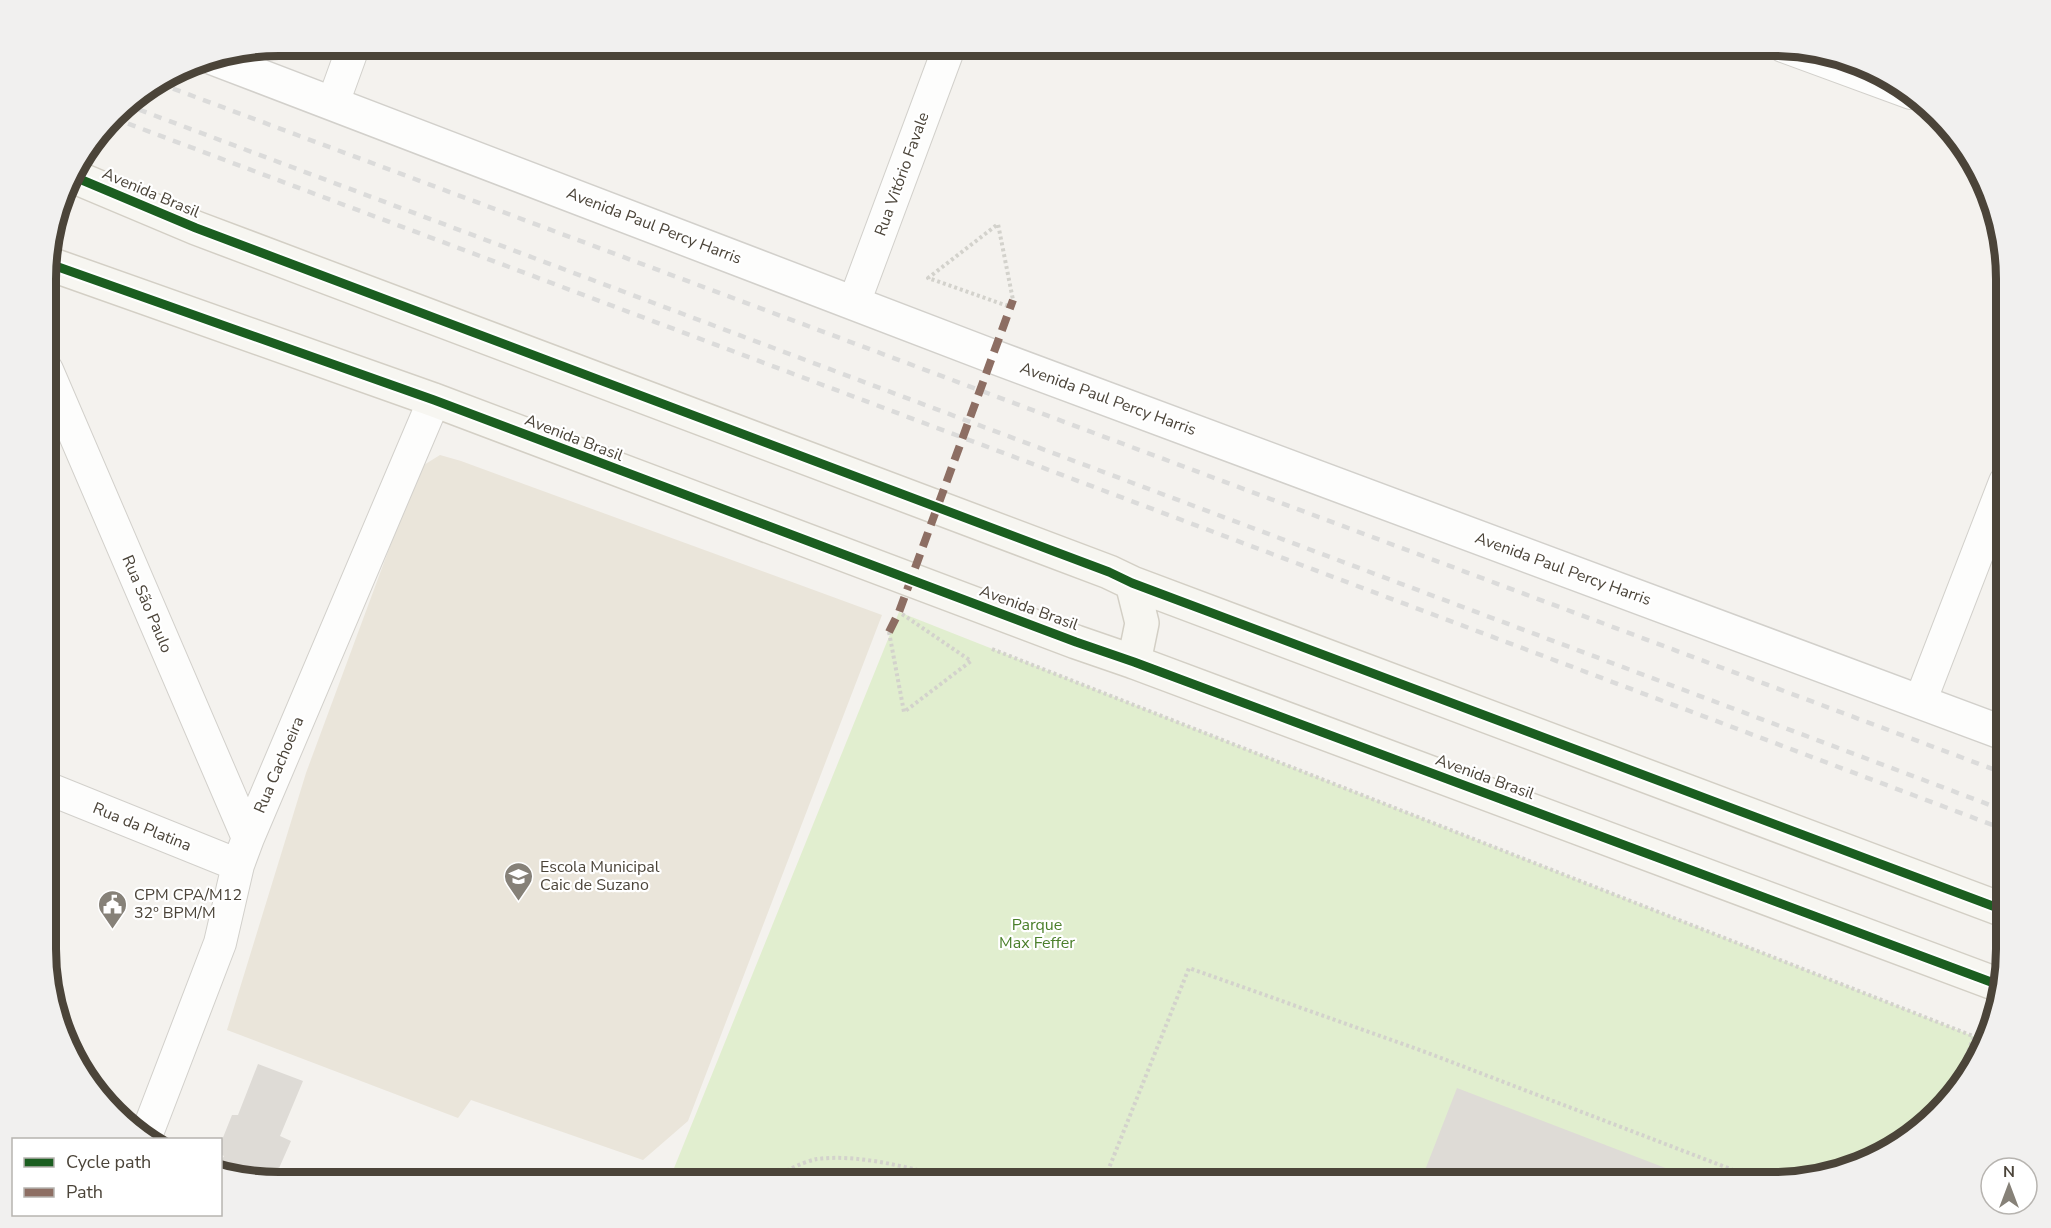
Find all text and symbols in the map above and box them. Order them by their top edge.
street label: Rua Vitório Favale [869,109,935,239]
street label: Avenida Brasil [99,163,203,223]
street label: Avenida Paul Percy Harris [563,182,745,270]
street label: Avenida Paul Percy Harris [1017,357,1199,441]
street label: Avenida Brasil [522,409,627,467]
street label: Avenida Paul Percy Harris [1472,527,1654,611]
street label: Rua São Paulo [116,552,178,656]
street label: Avenida Brasil [977,580,1082,636]
street label: Rua Cachoeira [249,713,309,817]
street label: Avenida Brasil [1433,749,1538,805]
street label: Rua da Platina [89,797,195,857]
place label: Escola Municipal Caic de Suzano [540,856,660,896]
school or university icon: Escola Municipal Caic de Suzano [503,860,535,902]
place label: CPM CPA/M12 32º BPM/M [134,884,242,924]
public building icon: CPM CPA/M12 32º BPM/M [97,888,129,930]
park label: Parque Max Feffer [999,914,1075,954]
legend [12,1138,222,1216]
text: Cycle path [66,1150,151,1174]
north arrow [1979,1156,2039,1216]
text: N [2003,1161,2015,1183]
text: Path [66,1180,103,1204]

